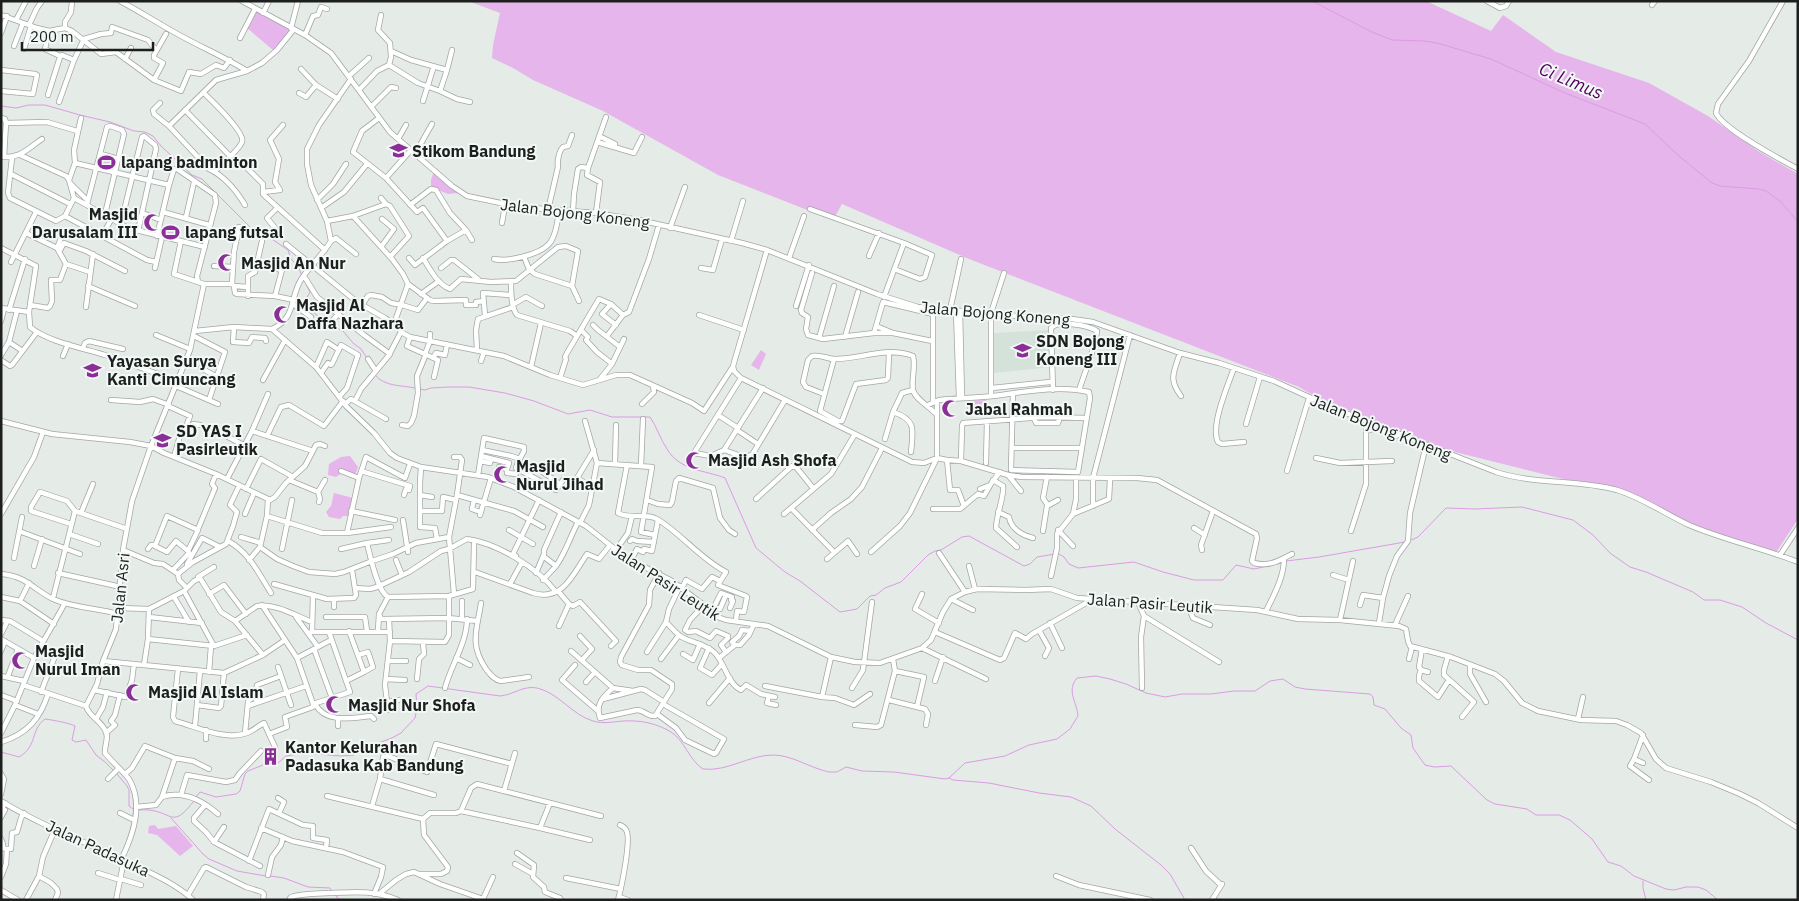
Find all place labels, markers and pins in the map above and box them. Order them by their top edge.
school or university icon: Stikom Bandung [388,141,408,161]
place label: Stikom Bandung [412,141,536,161]
sports icon: lapang badminton [97,152,117,172]
place label: lapang badminton [121,152,258,172]
place label: Masjid Darusalam III [32,204,138,242]
mosque icon: Masjid Darusalam III [142,213,162,233]
sports icon: lapang futsal [161,222,181,242]
place label: lapang futsal [185,222,284,242]
mosque icon: Masjid An Nur [217,253,237,273]
place label: Masjid An Nur [241,253,346,273]
place label: Masjid Al Daffa Nazhara [296,295,404,333]
mosque icon: Masjid Al Daffa Nazhara [272,304,292,324]
place label: SDN Bojong Koneng III [1036,331,1124,369]
school or university icon: SDN Bojong Koneng III [1012,340,1032,360]
place label: Yayasan Surya Kanti Cimuncang [107,351,235,389]
school or university icon: Yayasan Surya Kanti Cimuncang [83,360,103,380]
mosque icon: Jabal Rahmah [941,399,961,419]
place label: Jabal Rahmah [965,399,1073,419]
place label: SD YAS I Pasirleutik [176,421,259,459]
school or university icon: SD YAS I Pasirleutik [152,430,172,450]
mosque icon: Masjid Ash Shofa [684,450,704,470]
place label: Masjid Ash Shofa [708,450,837,470]
place label: Masjid Nurul Jihad [516,456,604,494]
mosque icon: Masjid Nurul Jihad [492,465,512,485]
place label: Masjid Nurul Iman [35,641,121,679]
mosque icon: Masjid Nurul Iman [11,650,31,670]
mosque icon: Masjid Al Islam [124,682,144,702]
place label: Masjid Al Islam [148,682,264,702]
mosque icon: Masjid Nur Shofa [324,695,344,715]
place label: Masjid Nur Shofa [348,695,476,715]
place label: Kantor Kelurahan Padasuka Kab Bandung [285,737,464,775]
building icon: Kantor Kelurahan Padasuka Kab Bandung [261,746,281,766]

